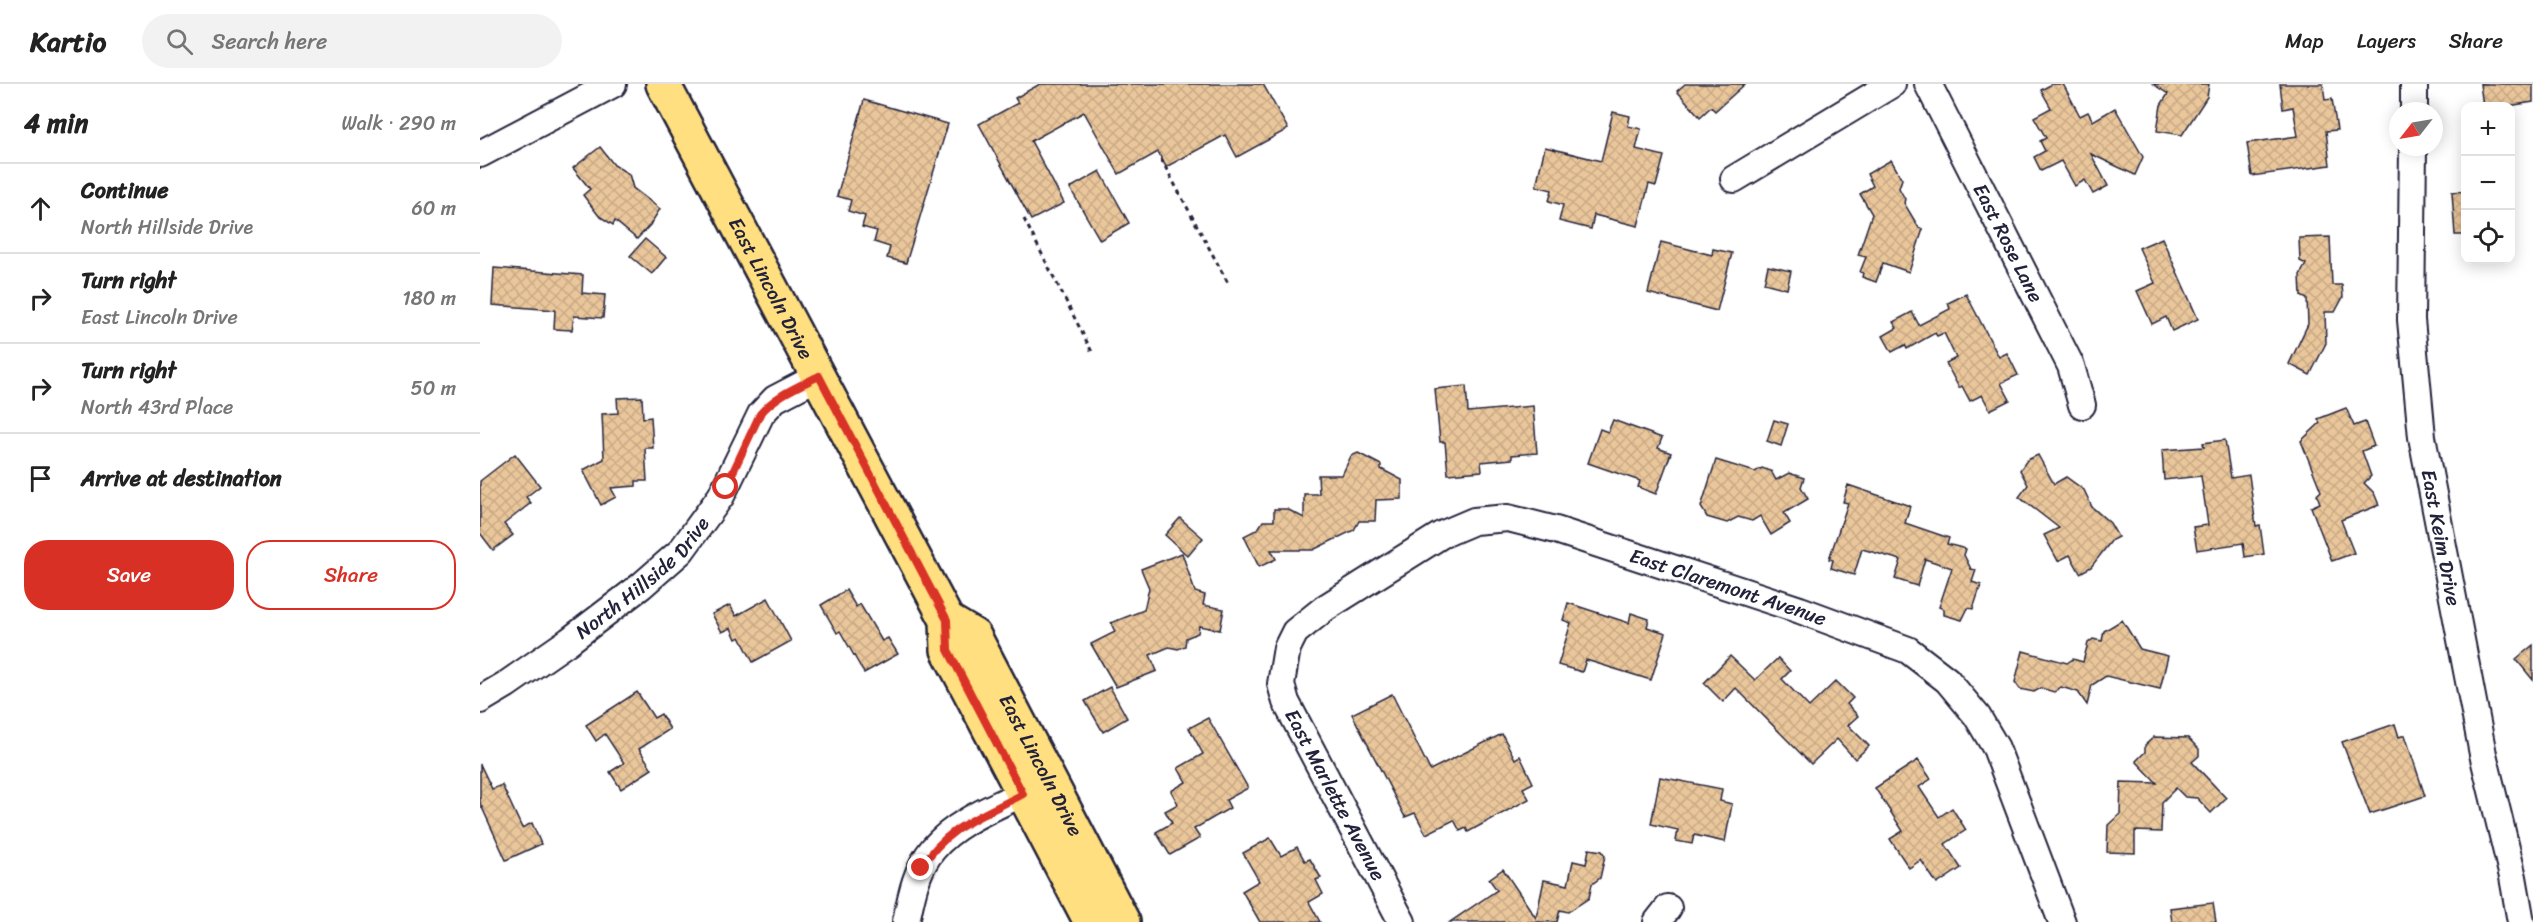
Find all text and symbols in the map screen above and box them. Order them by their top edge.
search box [142,14,562,68]
text: Kartio [30,17,106,66]
text: Search here [211,22,327,61]
text: Map [2285,22,2324,60]
text: Layers [2357,22,2416,60]
text: Share [2449,22,2503,60]
icon: search [163,25,196,58]
text: 4 min [24,100,88,146]
north arrow [2389,102,2443,156]
map controls [2461,102,2515,264]
button: + [2461,102,2515,156]
text: Walk · 290 m [341,106,456,141]
button: − [2461,156,2515,210]
text: Continue [81,171,169,210]
street label: East Rose Lane [1963,177,2054,309]
text: 60 m [411,191,456,226]
icon: ahead [24,192,57,225]
text: North Hillside Drive [81,210,253,245]
button: locate [2461,210,2515,264]
street label: East Lincoln Drive [719,211,823,366]
text: Turn right [81,261,176,300]
text: 180 m [402,281,456,316]
icon: right [24,282,57,315]
text: East Lincoln Drive [81,300,238,335]
text: Turn right [81,351,176,390]
text: 50 m [411,371,456,406]
icon: right [24,372,57,405]
text: North 43rd Place [81,390,233,425]
text: Arrive at destination [81,459,282,498]
icon: arrive [24,462,57,495]
street label: East Keim Drive [2411,466,2472,609]
route start [712,473,738,499]
street label: North Hillside Drive [567,508,719,648]
street label: East Claremont Avenue [1625,538,1832,636]
button: Save [24,540,234,610]
button: Share [246,540,456,610]
street label: East Lincoln Drive [990,687,1093,843]
street label: East Marlette Avenue [1275,703,1395,887]
route end [907,854,933,880]

